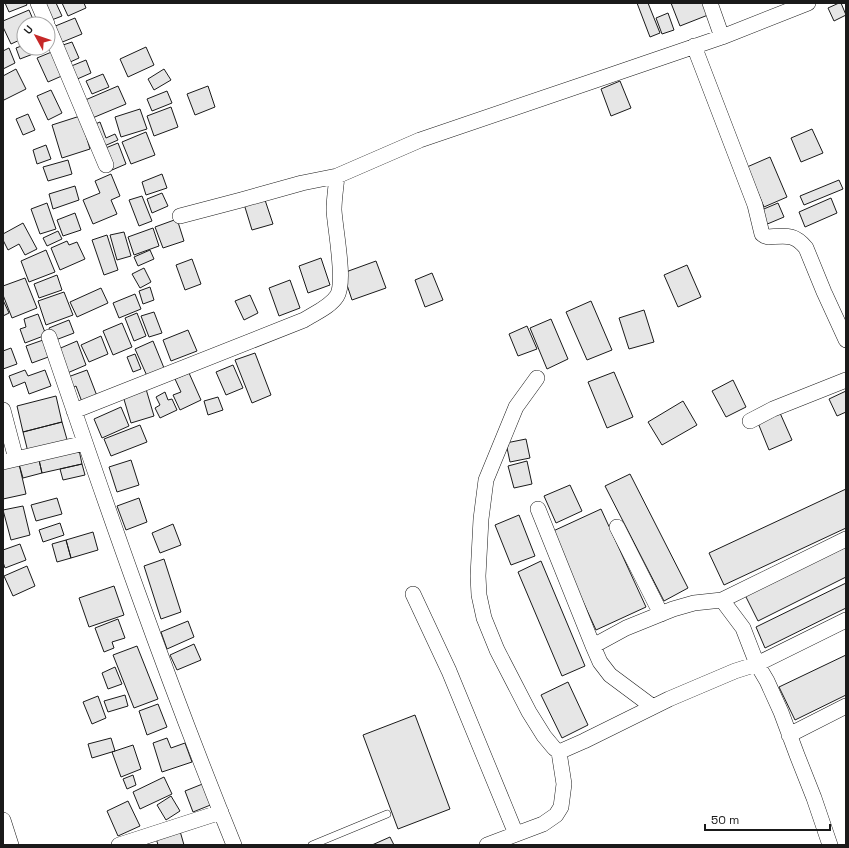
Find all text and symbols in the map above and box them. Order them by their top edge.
north arrow [16,16,56,56]
text: U [21,22,36,37]
scale bar [705,806,830,832]
text: 50 m [711,812,739,828]

